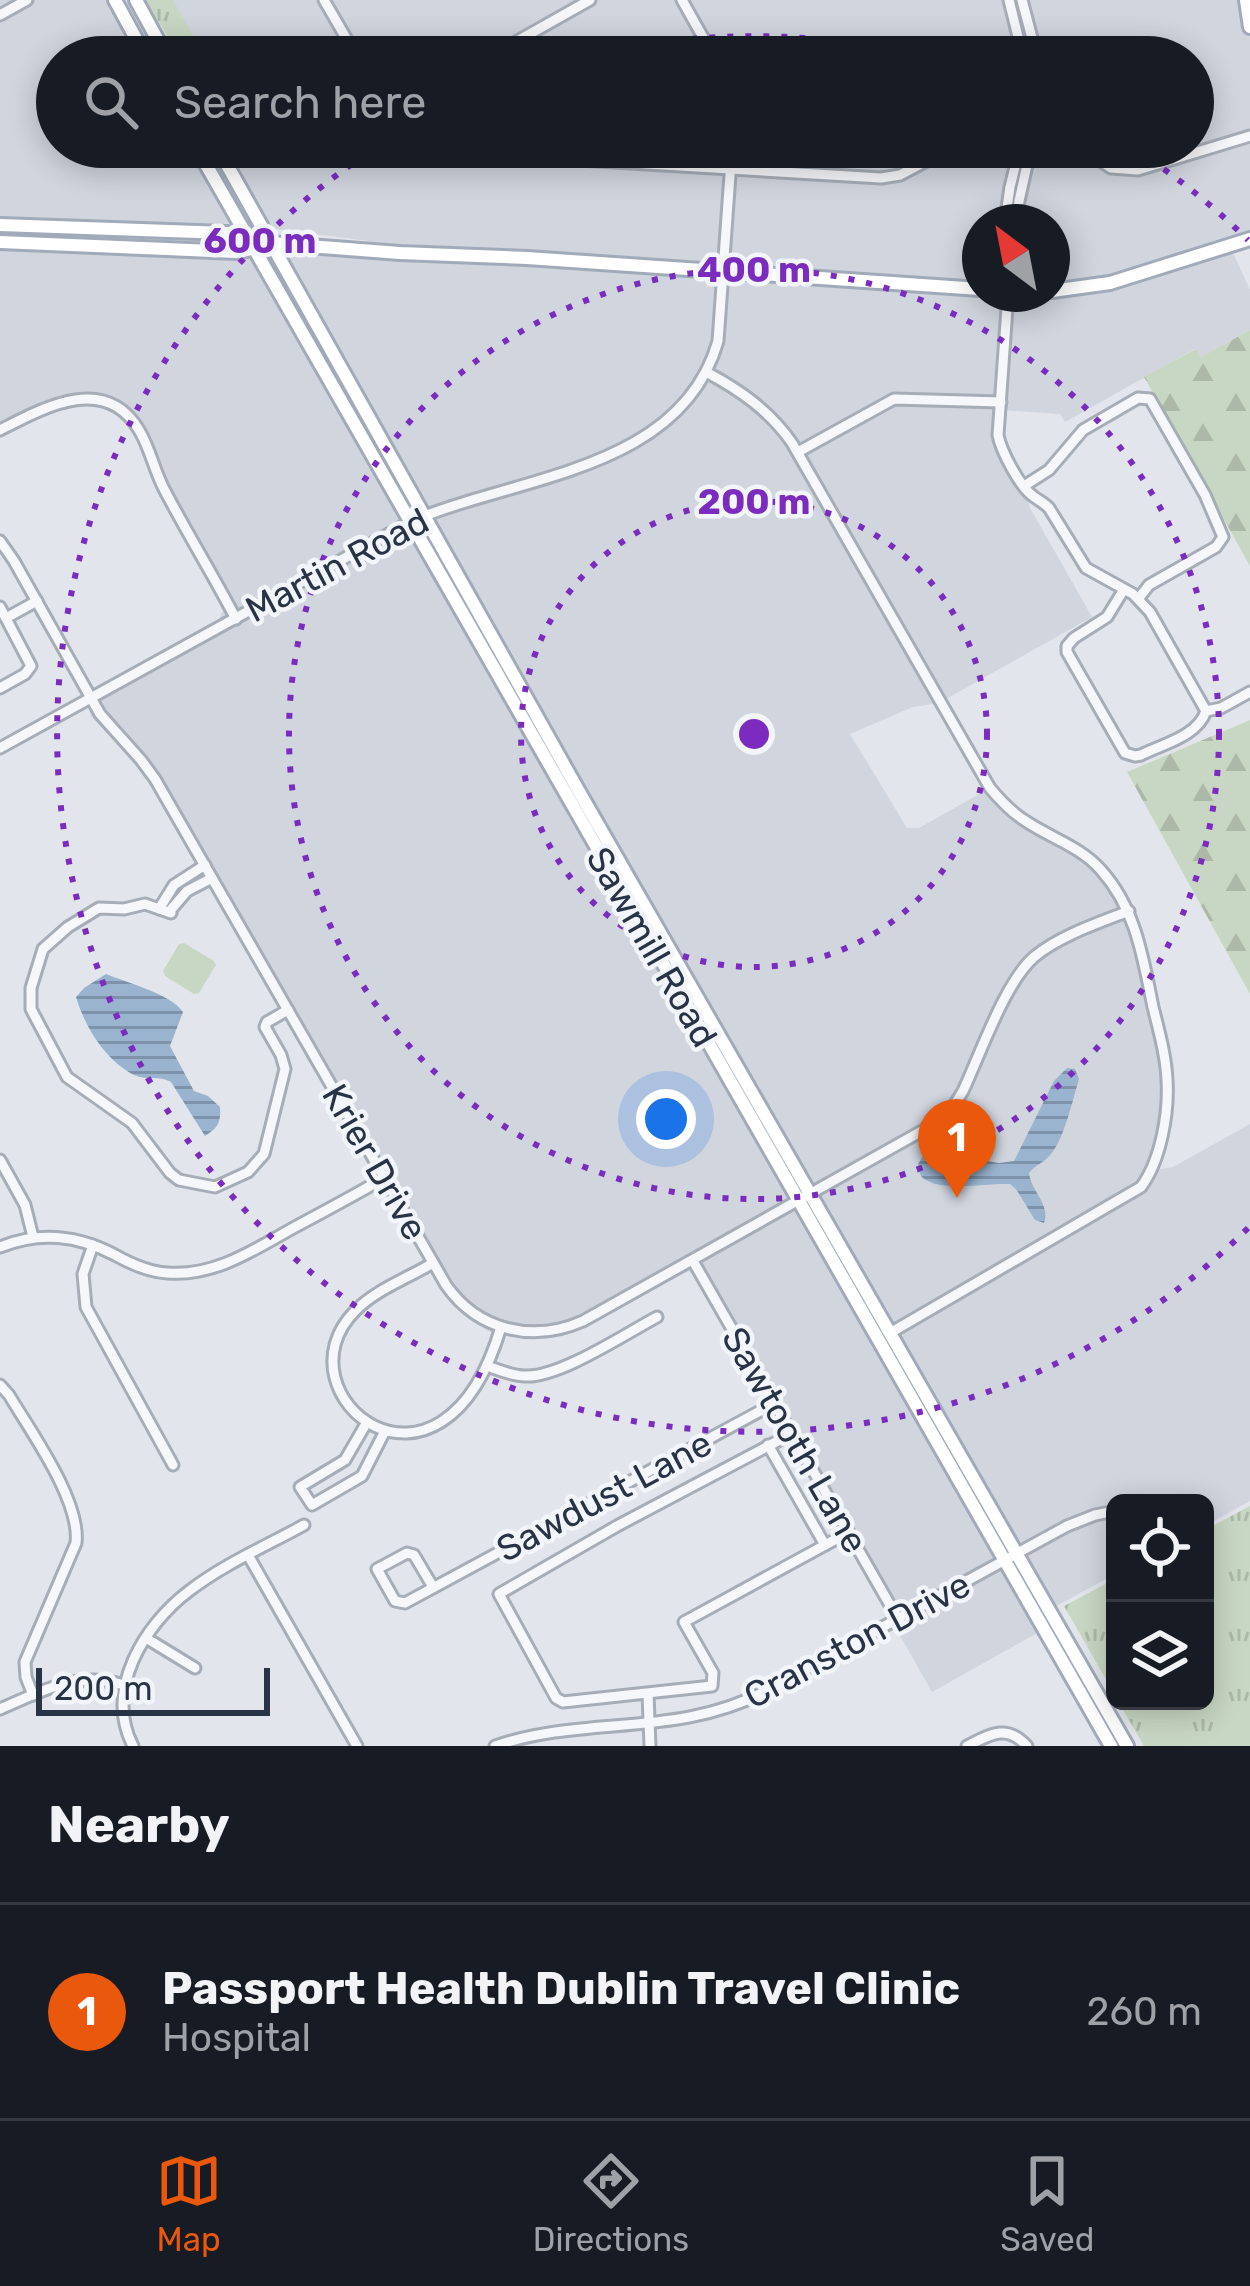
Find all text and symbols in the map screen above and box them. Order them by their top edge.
search box [36,36,1214,168]
icon: search [78,69,144,135]
text: Search here [174,76,426,129]
north arrow [962,204,1070,312]
text: 600 m [203,219,317,262]
text: 400 m [697,248,811,291]
text: 200 m [697,480,811,523]
street label: Martin Road [238,499,436,631]
centre of rings [733,713,775,755]
street label: Sawmill Road [578,840,726,1054]
street label: Krier Drive [313,1077,437,1247]
your location [636,1089,696,1149]
pin: 1 [918,1099,996,1198]
street label: Sawtooth Lane [713,1320,877,1560]
street label: Sawdust Lane [489,1421,719,1571]
map controls [1106,1494,1214,1710]
button: locate [1106,1494,1214,1602]
street label: Cranston Drive [737,1562,977,1718]
button: layers [1106,1602,1214,1710]
scale bar [36,1662,270,1715]
text: 200 m [54,1669,153,1708]
text: Nearby [48,1794,230,1855]
text: Passport Health Dublin Travel Clinic [162,1962,960,2015]
text: 1 [77,1989,97,2035]
text: 260 m [1087,1989,1202,2035]
text: Hospital [162,2015,311,2061]
tab: Map [156,2148,222,2259]
tab: Directions [533,2148,689,2259]
tab: Saved [1000,2148,1094,2259]

